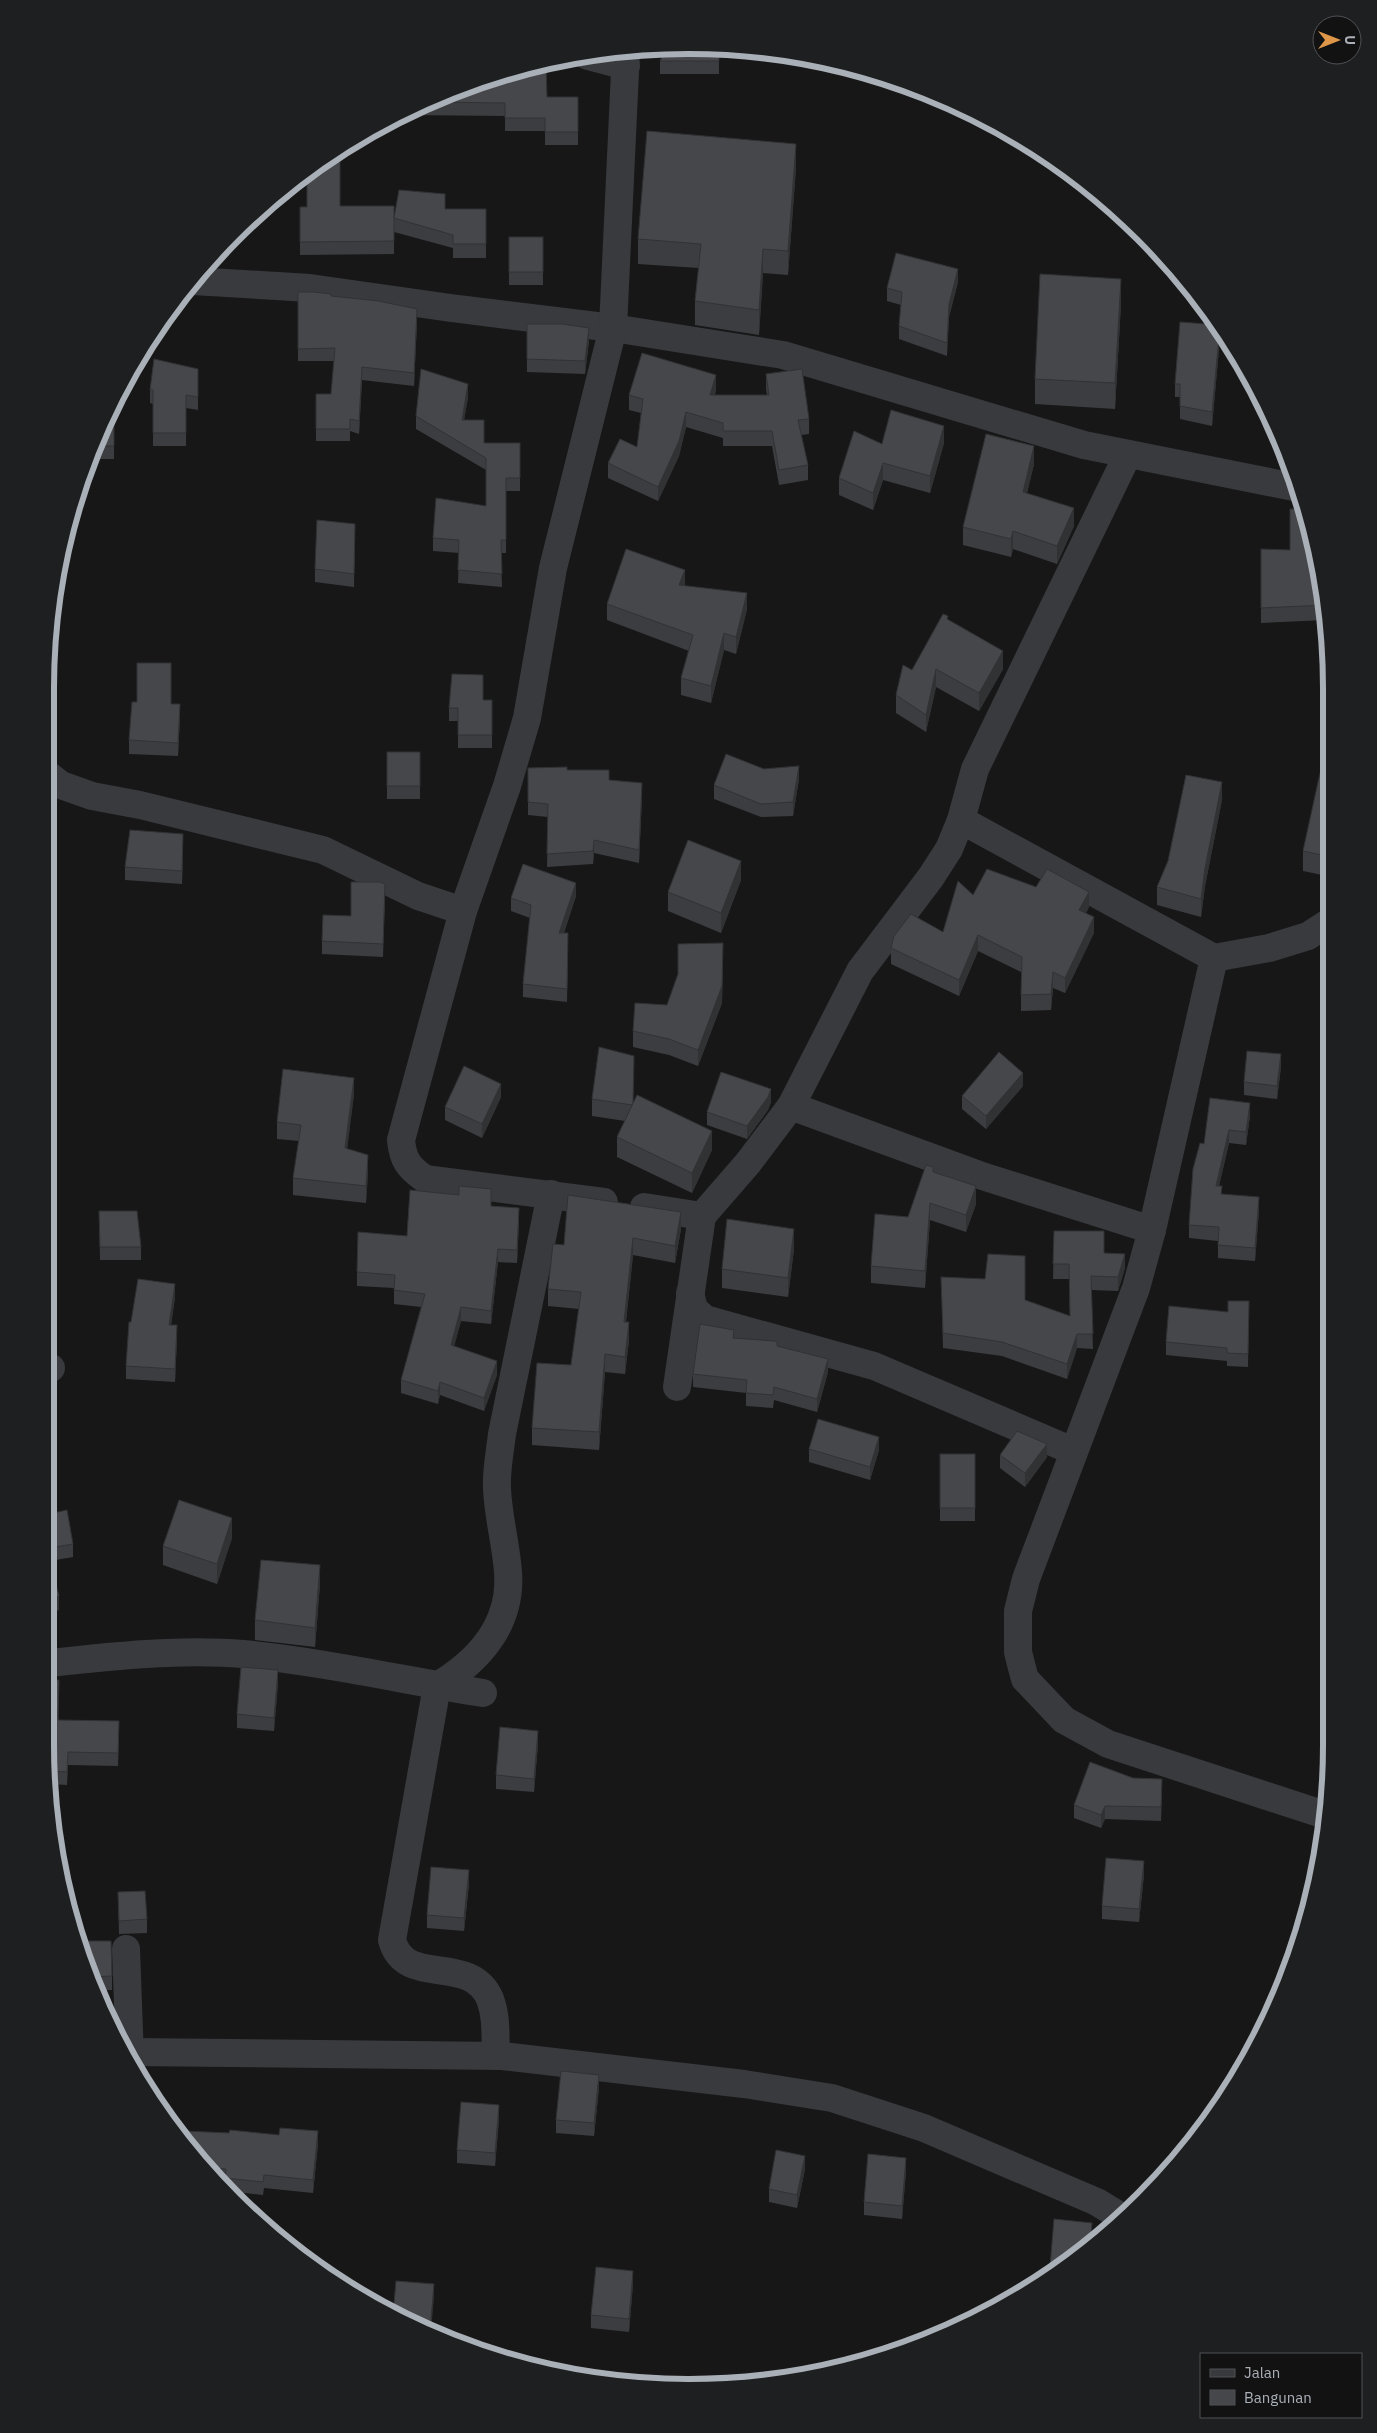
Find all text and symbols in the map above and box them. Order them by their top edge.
north arrow [1312,15,1362,65]
text: U [1341,35,1359,45]
legend [1200,2353,1362,2418]
text: Jalan [1244,2363,1280,2382]
text: Bangunan [1244,2388,1312,2407]

